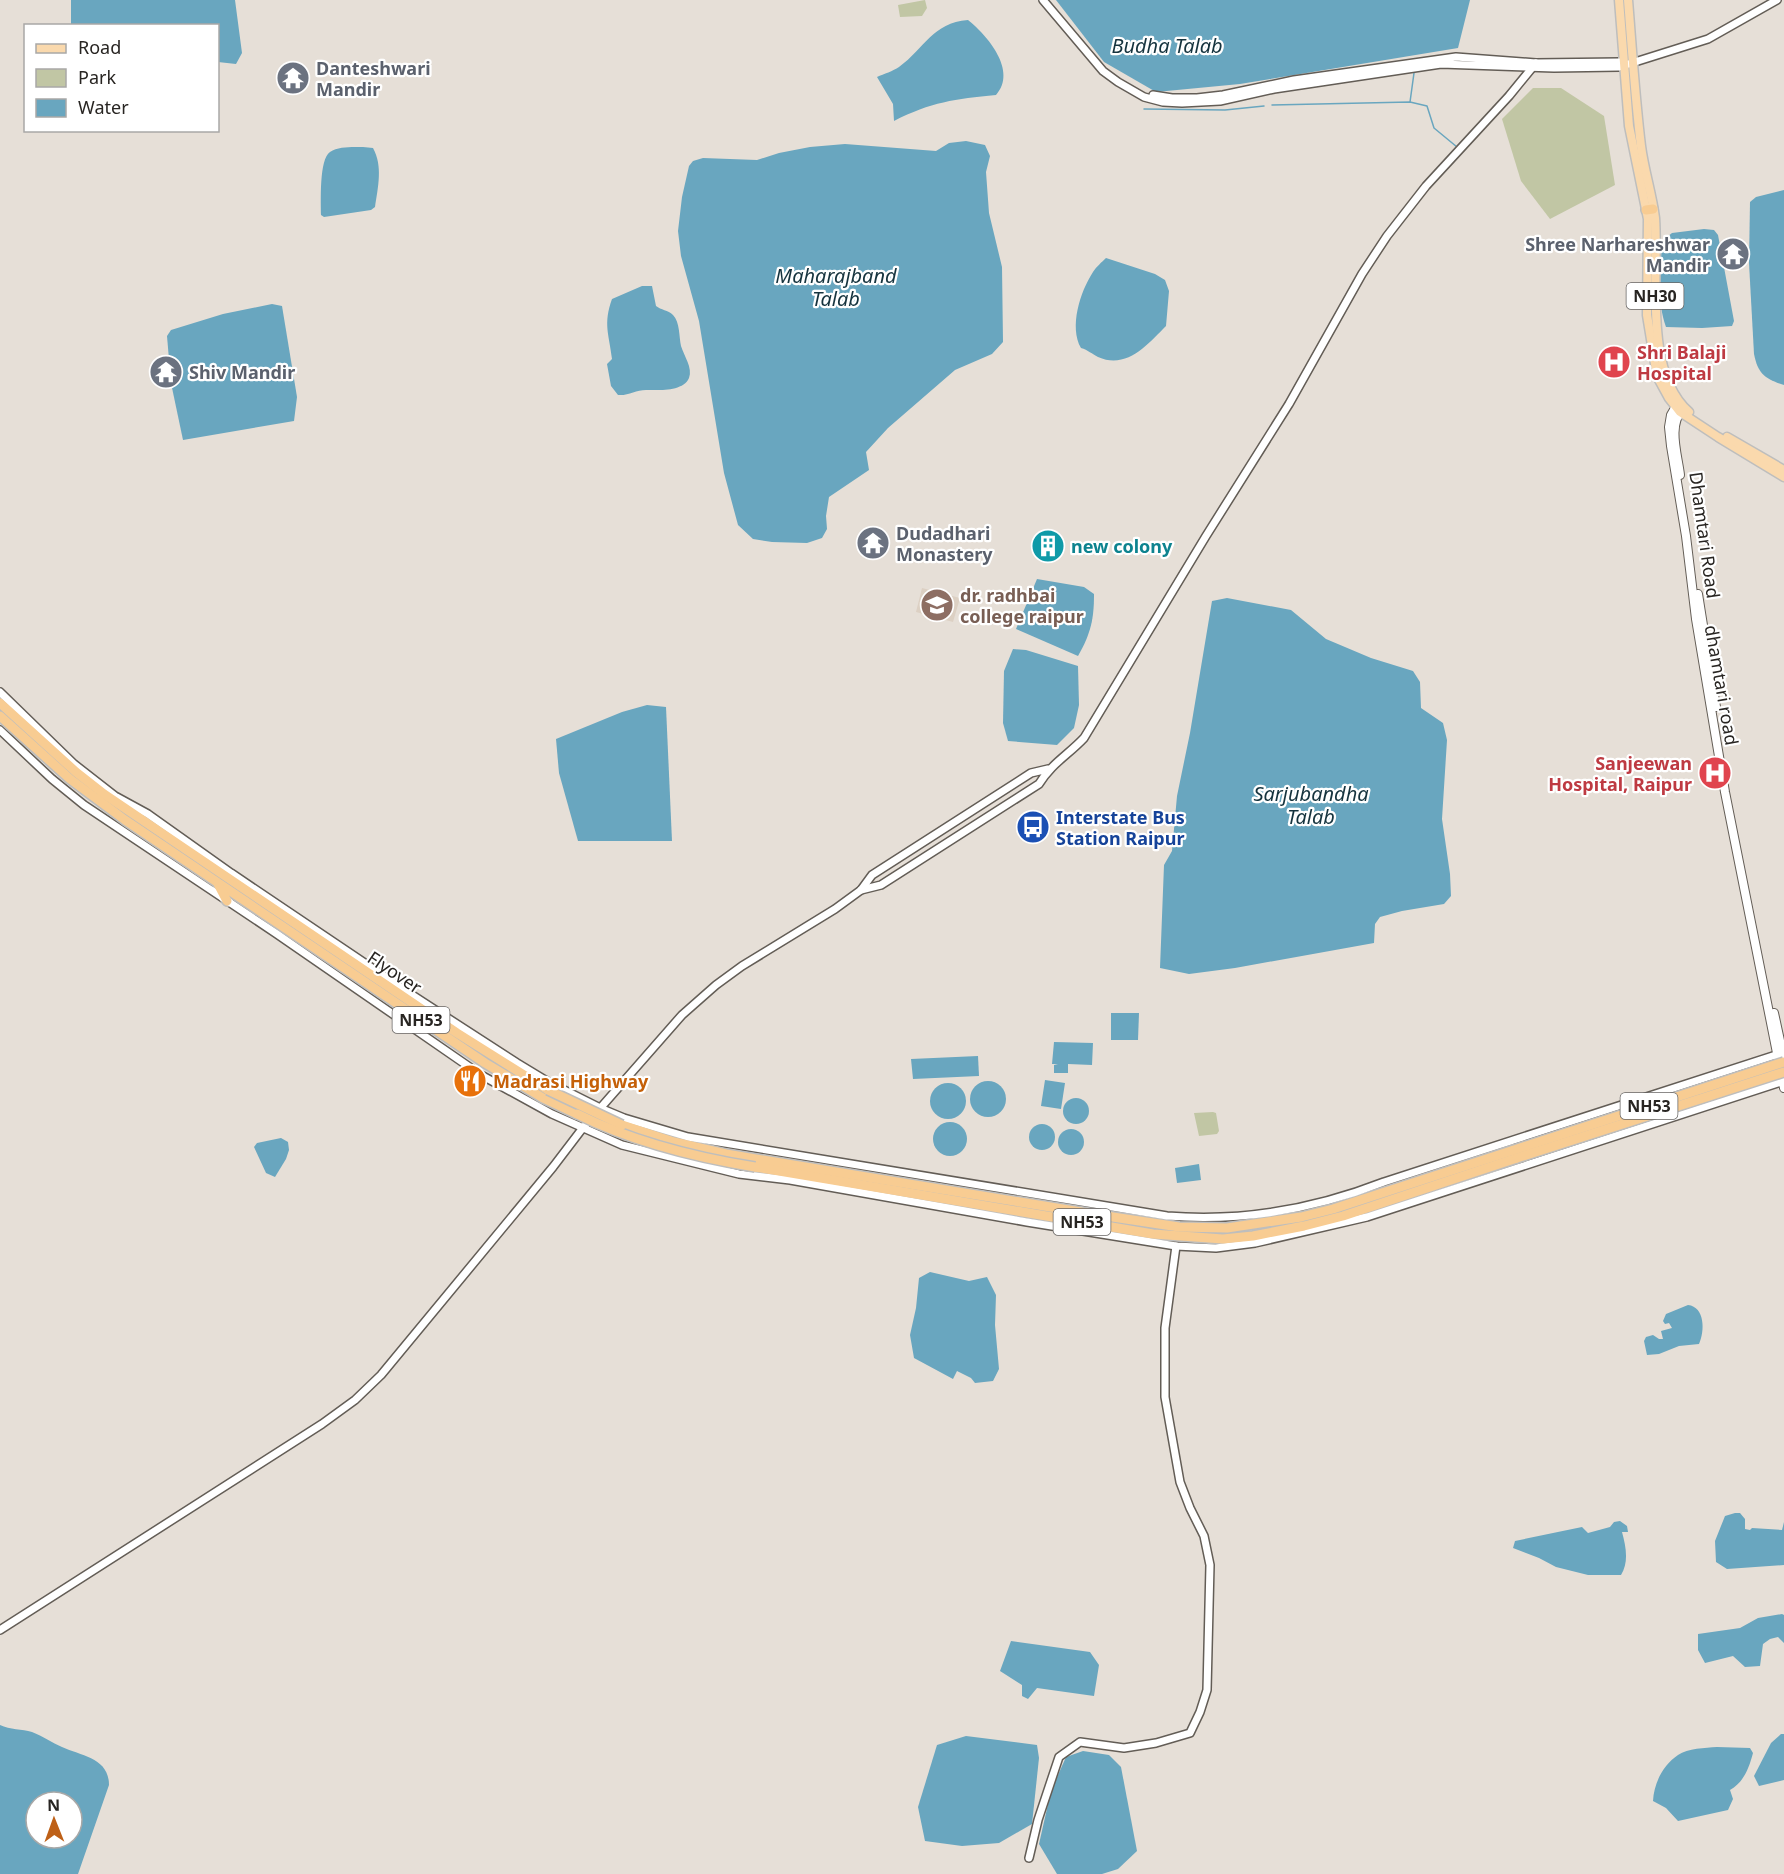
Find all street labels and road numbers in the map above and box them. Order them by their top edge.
road number: NH30 [1626,283,1684,309]
street label: Dhamtari Road [1684,470,1726,600]
street label: dhamtari road [1700,623,1744,747]
street label: Flyover [363,945,427,999]
road number: NH53 [392,1007,450,1033]
road number: NH53 [1620,1093,1678,1119]
road number: NH53 [1054,1209,1110,1235]

